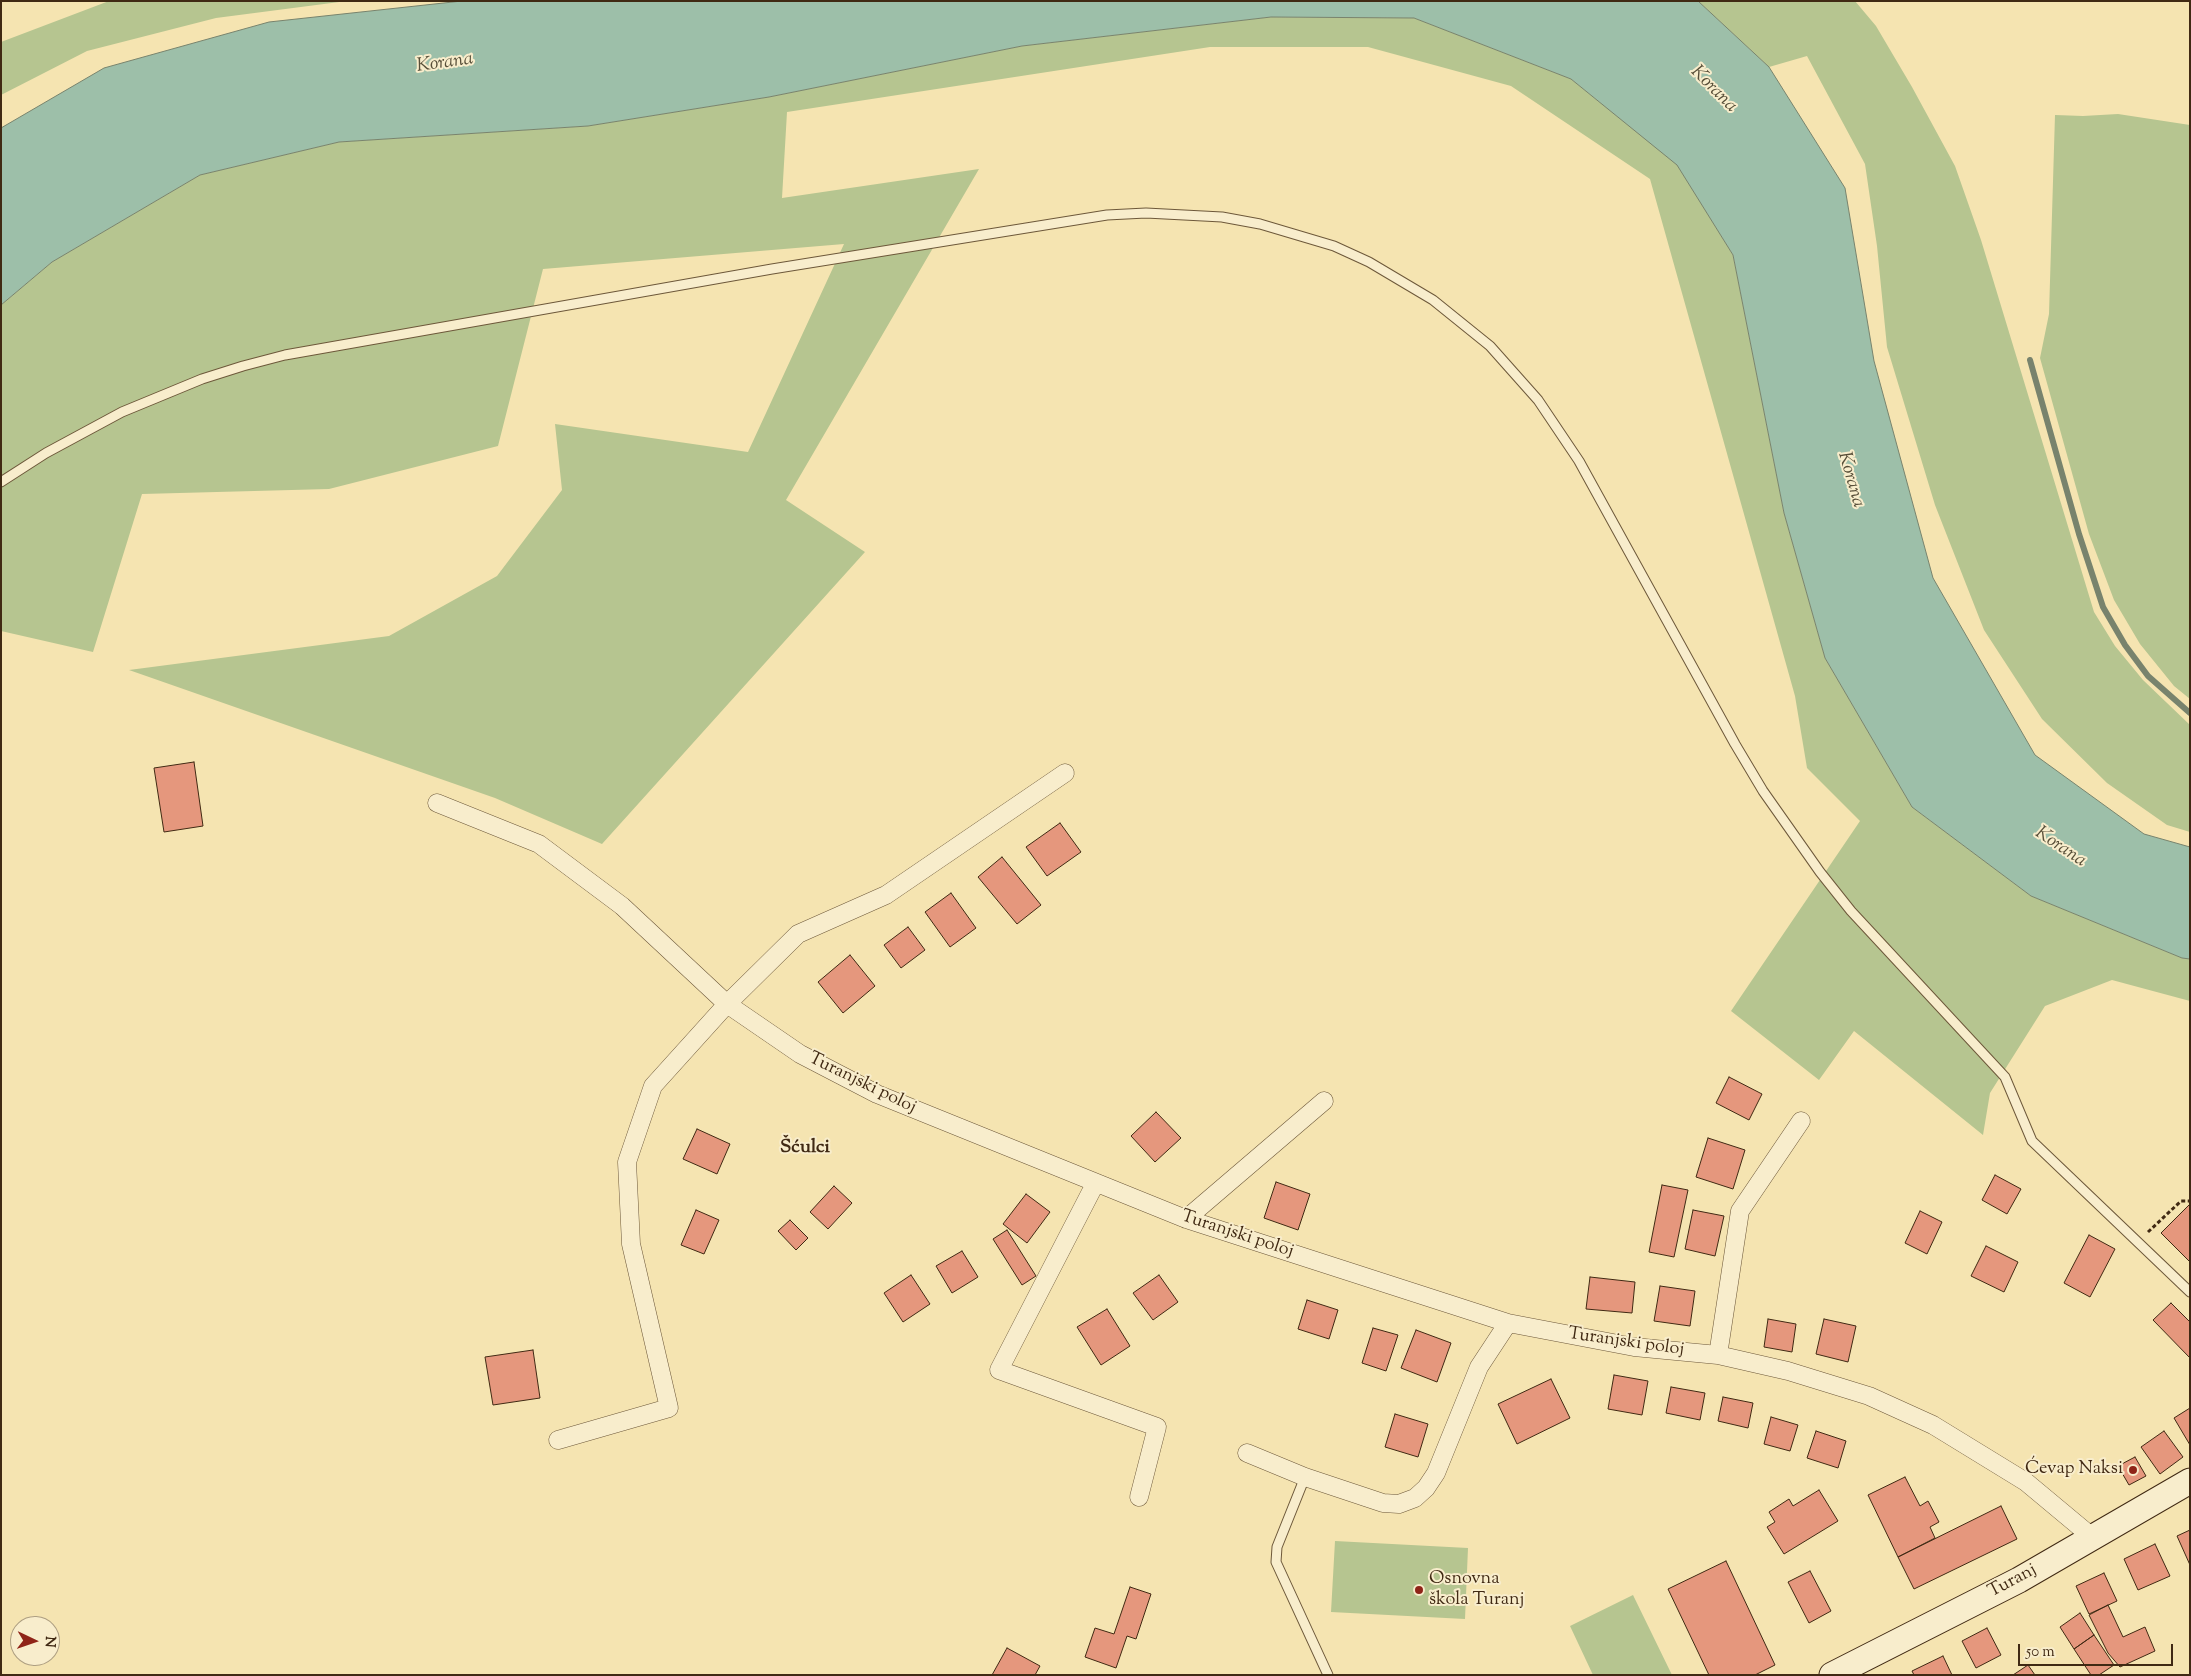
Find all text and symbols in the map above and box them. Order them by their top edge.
water label: Korana [415,49,475,79]
water label: Korana [1685,62,1741,118]
water label: Korana [1831,449,1869,511]
water label: Korana [2030,823,2090,873]
street label: Turanjski poloj [805,1049,919,1119]
district label: Šćulci [780,1138,830,1160]
street label: Turanjski poloj [1178,1207,1296,1263]
street label: Turanjski poloj [1567,1324,1685,1362]
place label: Ćevap Naksi [2025,1459,2123,1481]
marker: Ćevap Naksi [2127,1464,2139,1476]
street label: Turanj [1985,1560,2041,1604]
place label: Osnovna škola Turanj [1429,1569,1524,1612]
marker: Osnovna škola Turanj [1413,1584,1425,1596]
north arrow [10,1616,60,1666]
scale bar [2021,1634,2176,1666]
text: N [39,1636,59,1648]
text: 50 m [2026,1642,2055,1663]

